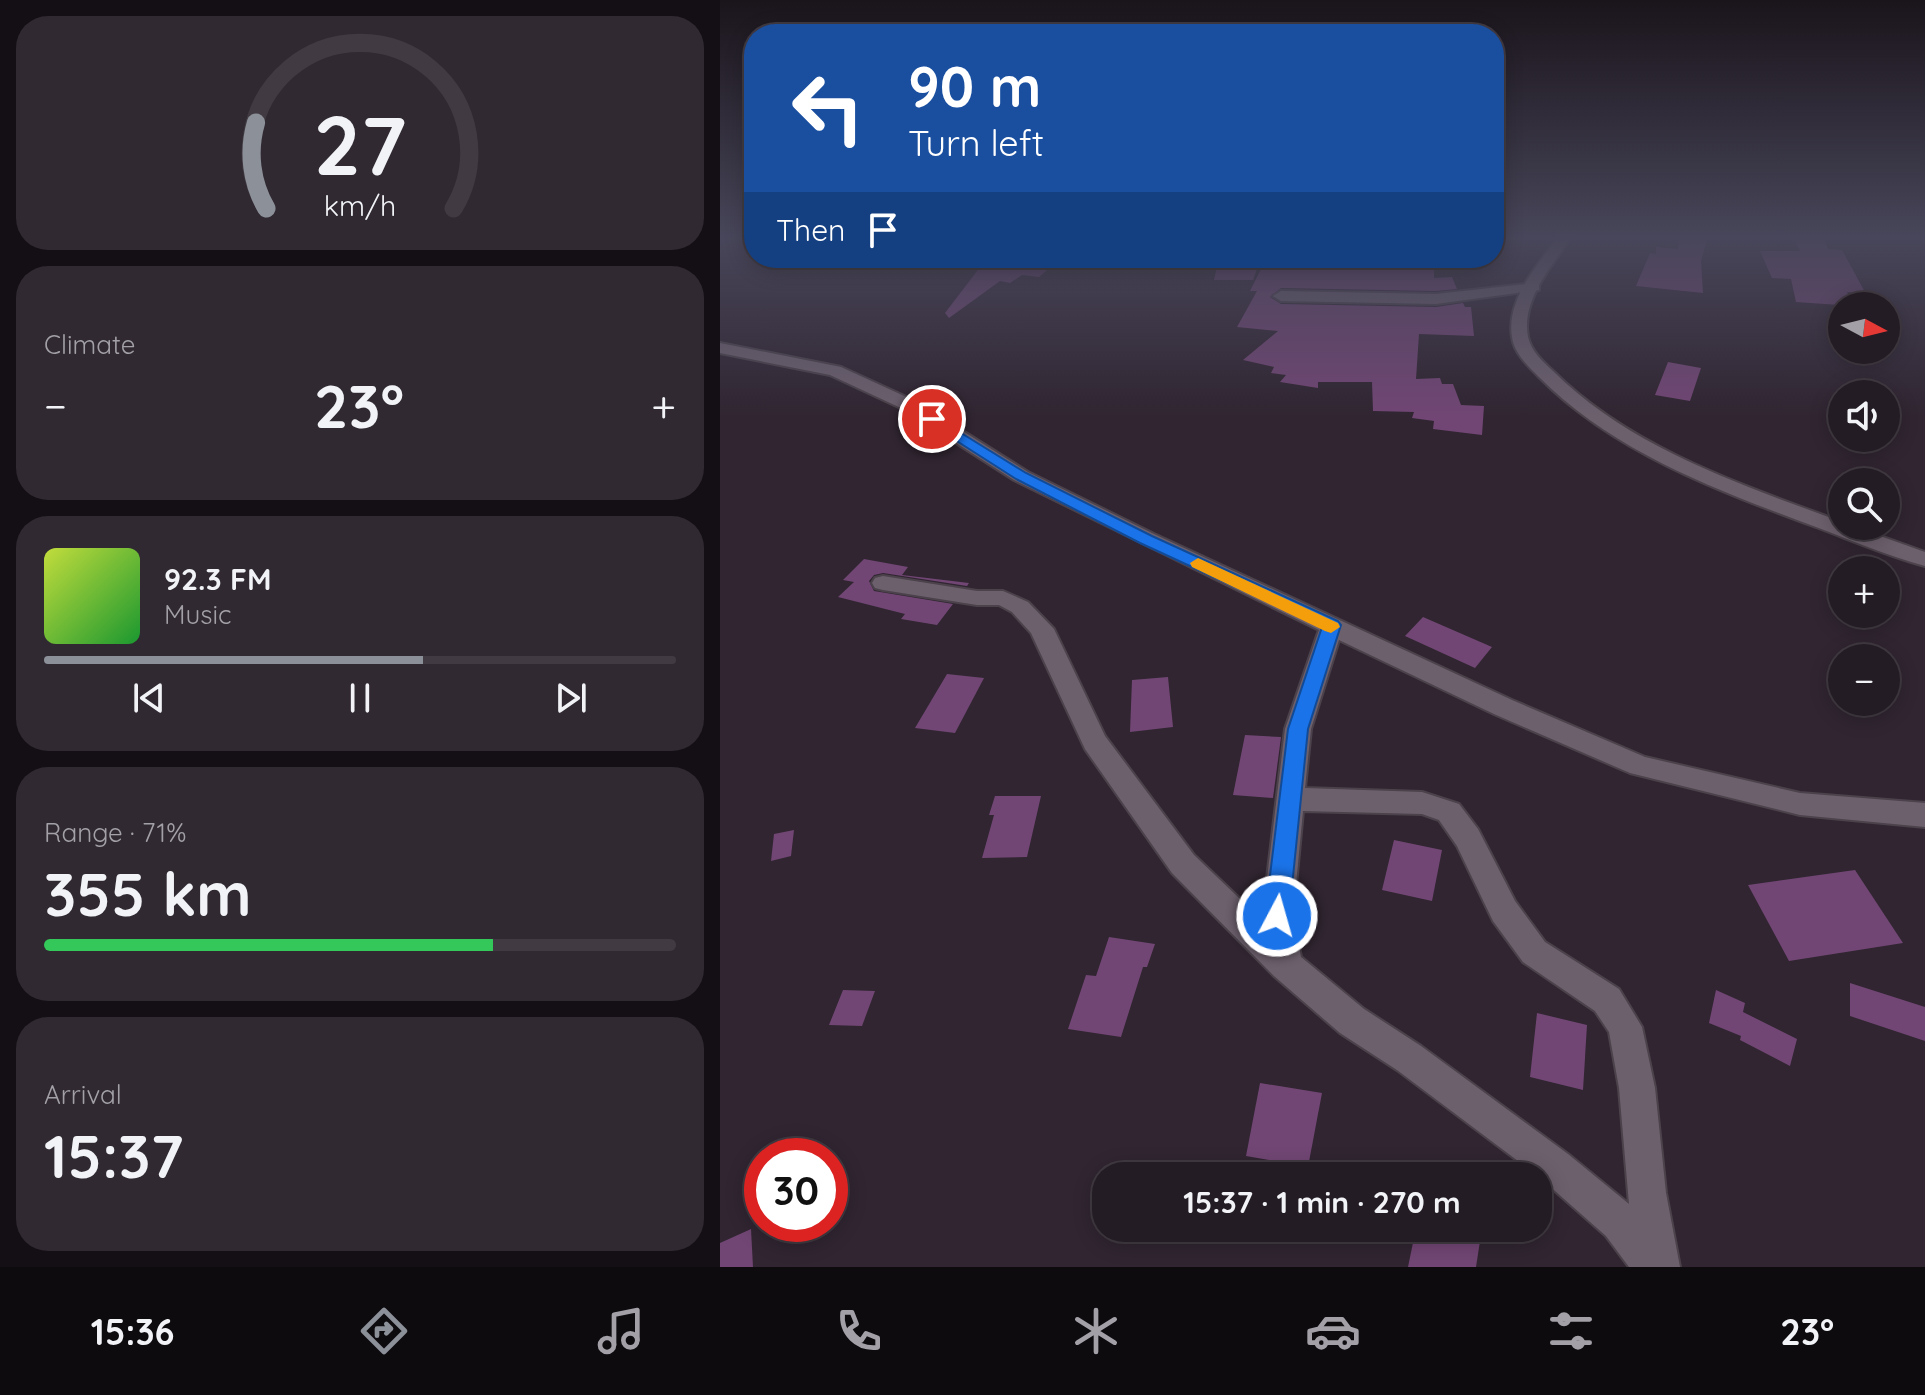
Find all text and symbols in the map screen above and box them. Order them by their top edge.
text: 90 m [908,51,1042,121]
icon: left [776,56,880,160]
text: 27 [313,92,407,196]
text: Turn left [908,120,1044,165]
text: km/h [324,187,396,223]
icon: arrive [861,208,905,252]
text: Then [776,211,845,249]
north arrow [1828,292,1900,364]
map controls [1828,292,1900,716]
text: Climate [44,328,135,361]
text: 23° [314,368,404,443]
text: − [44,378,67,433]
text: + [651,378,676,433]
button: sound [1828,380,1900,452]
pin [898,385,966,453]
icon: arrive [910,397,954,441]
button: search [1828,468,1900,540]
button: + [1828,556,1900,628]
text: 92.3 FM [164,560,272,598]
text: Music [164,598,232,631]
button: − [1828,644,1900,716]
icon: previous [127,676,171,720]
icon: pause [338,676,382,720]
icon: next [549,676,593,720]
text: Range · 71% [44,816,186,849]
text: 355 km [44,856,252,931]
position arrow [1235,874,1319,958]
text: Arrival [44,1078,122,1111]
text: 15:37 [44,1118,183,1193]
speed limit sign: 30 [744,1138,848,1242]
text: 15:37 · 1 min · 270 m [1183,1183,1461,1221]
icon: directions [356,1303,412,1359]
icon: music [593,1303,649,1359]
icon: phone [831,1303,887,1359]
icon: climate [1068,1303,1124,1359]
icon: car [1305,1303,1361,1359]
icon: filters [1543,1303,1599,1359]
text: 15:36 [91,1309,175,1354]
text: 23° [1780,1309,1834,1354]

